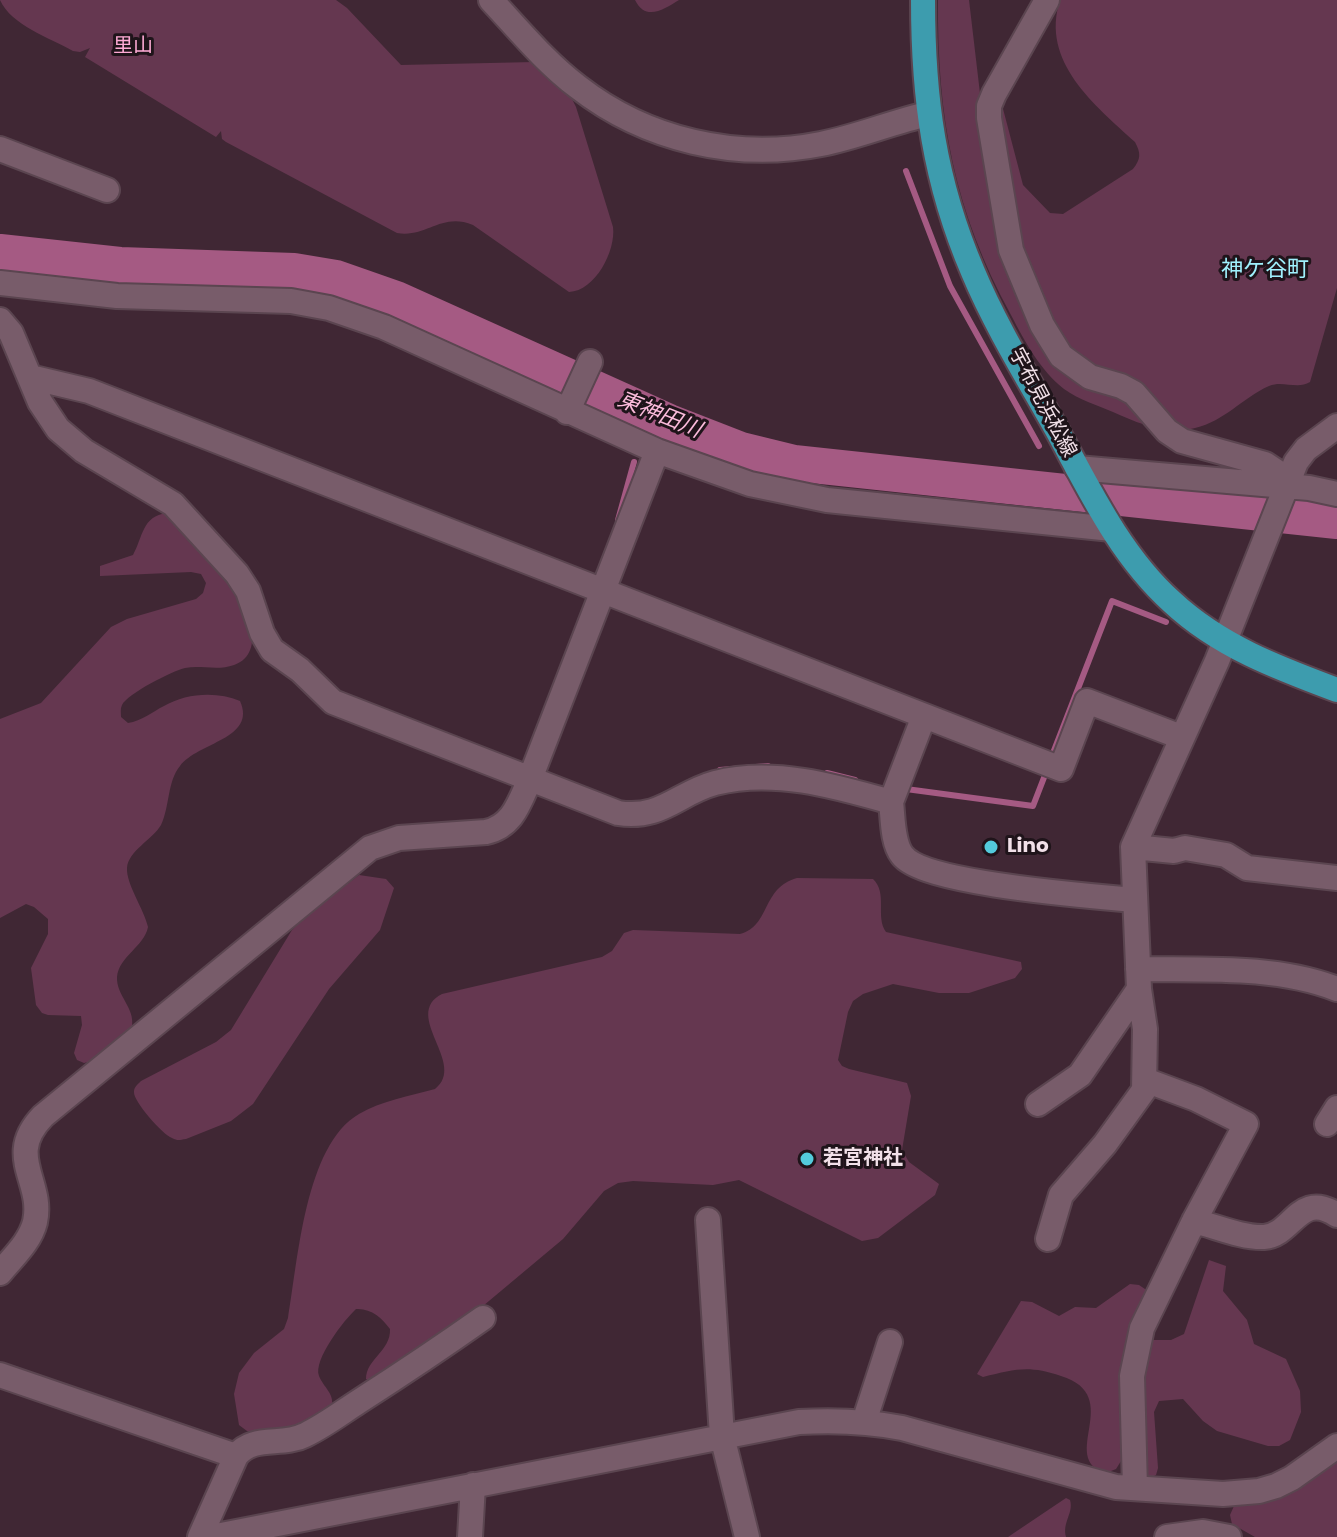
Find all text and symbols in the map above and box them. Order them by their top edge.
park label: 里山 [113,35,153,59]
district label: 神ケ谷町 [1221,257,1309,283]
street label: 宇布見浜松線 [1003,344,1081,462]
water label: 東神田川 [613,387,705,445]
place label: Lino [1007,835,1049,859]
marker: Lino [982,838,1000,856]
place label: 若宮神社 [823,1147,903,1171]
marker: 若宮神社 [798,1150,816,1168]

